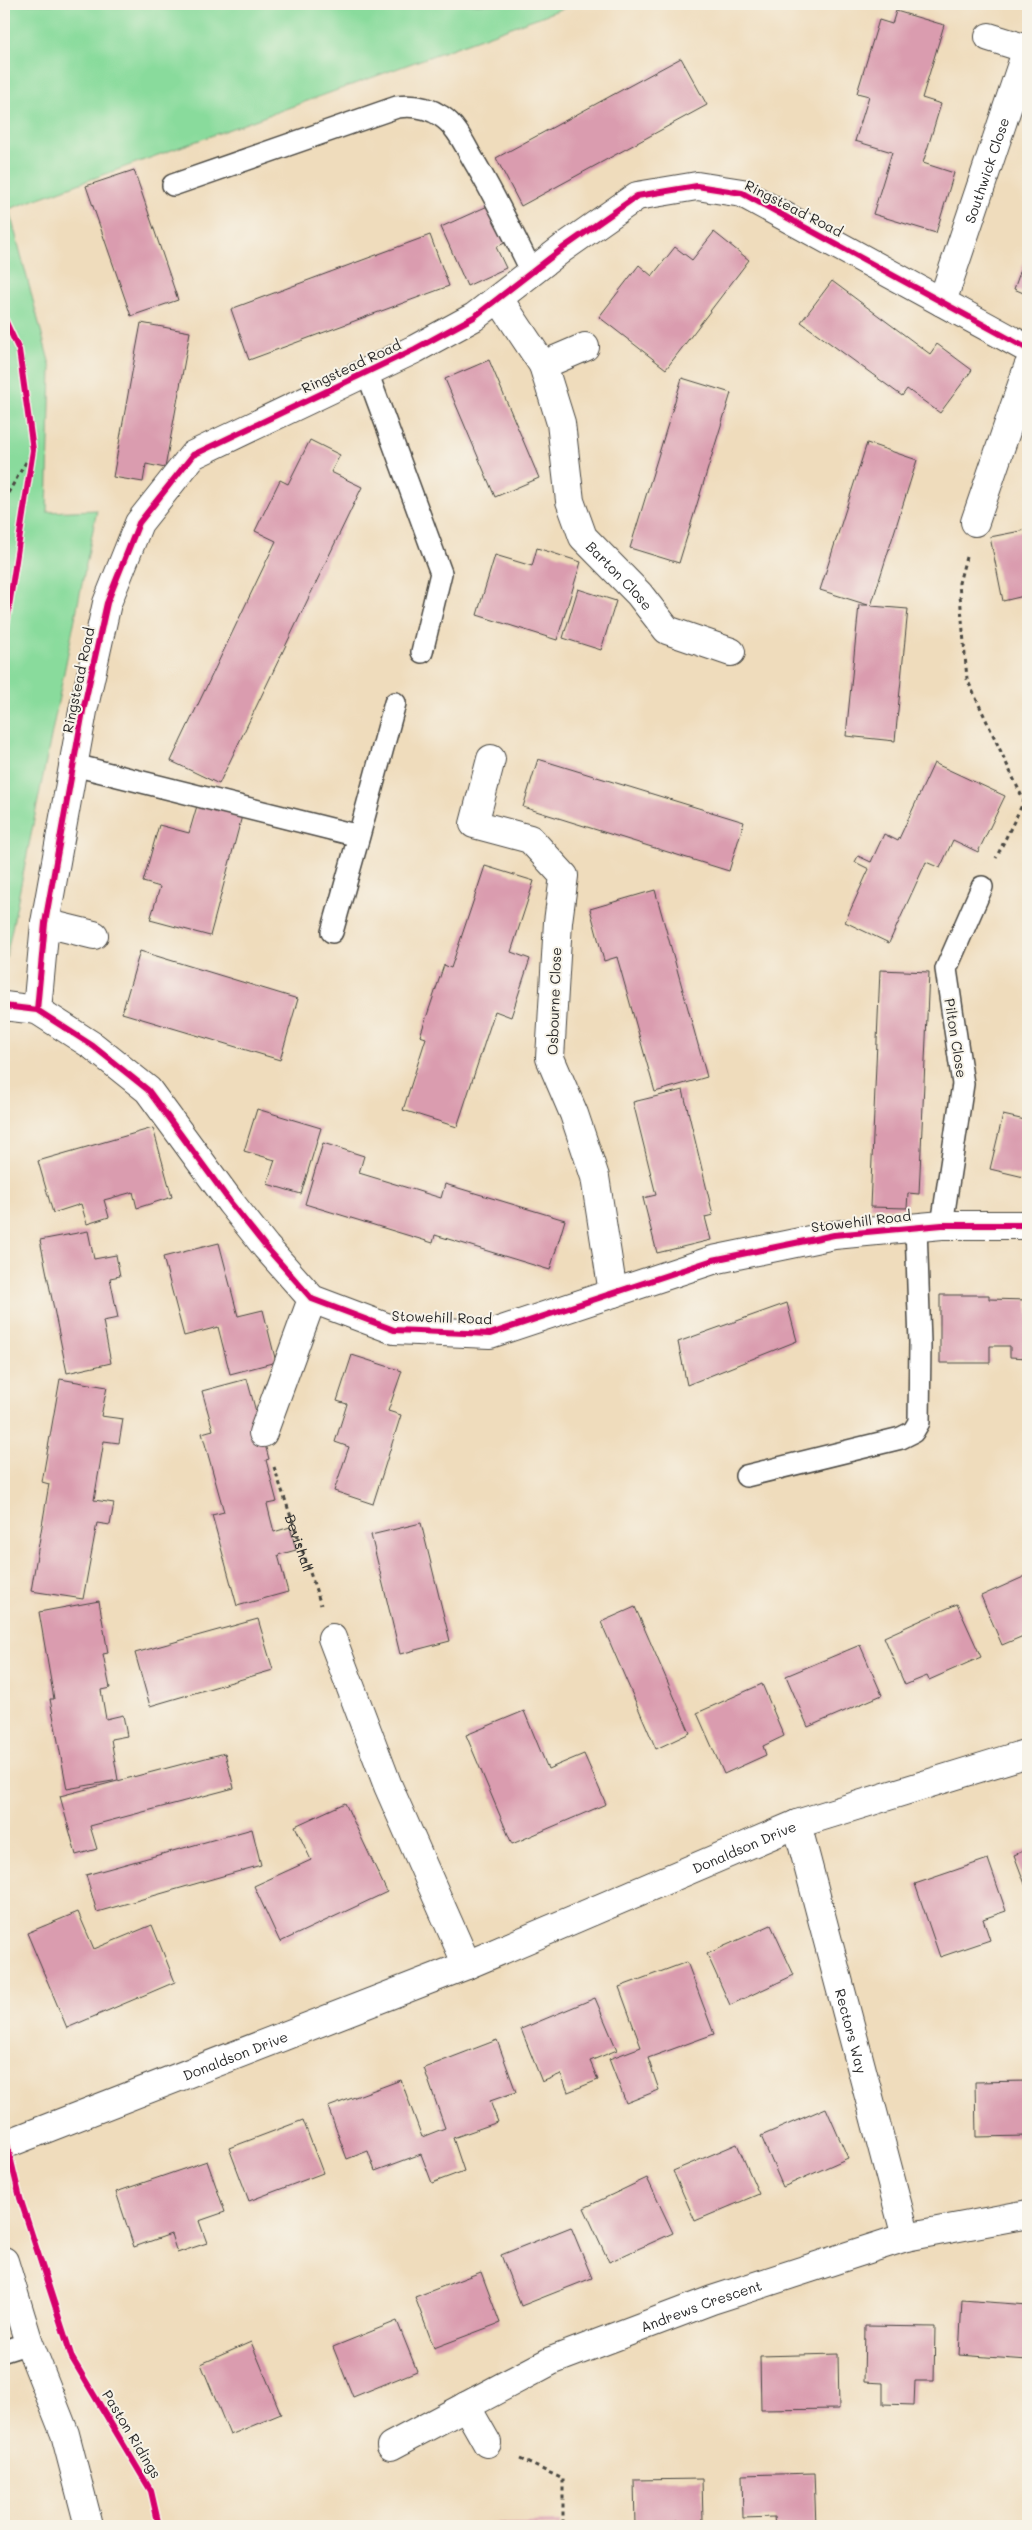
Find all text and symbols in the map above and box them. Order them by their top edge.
street label: Southwick Close [960,115,1013,226]
street label: Ringstead Road [742,175,846,241]
street label: Ringstead Road [298,335,404,397]
street label: Barton Close [582,537,657,614]
street label: Ringstead Road [58,625,99,735]
street label: Osbourne Close [543,947,565,1055]
street label: Pilton Close [940,997,972,1079]
street label: Stowehill Road [810,1205,912,1237]
street label: Stowehill Road [391,1306,493,1328]
street label: Bevishall [281,1511,318,1574]
street label: Donaldson Drive [689,1816,799,1877]
street label: Rectors Way [831,1986,872,2075]
street label: Donaldson Drive [180,2026,290,2084]
street label: Andrews Crescent [637,2275,764,2336]
street label: Paston Ridings [98,2386,166,2482]

